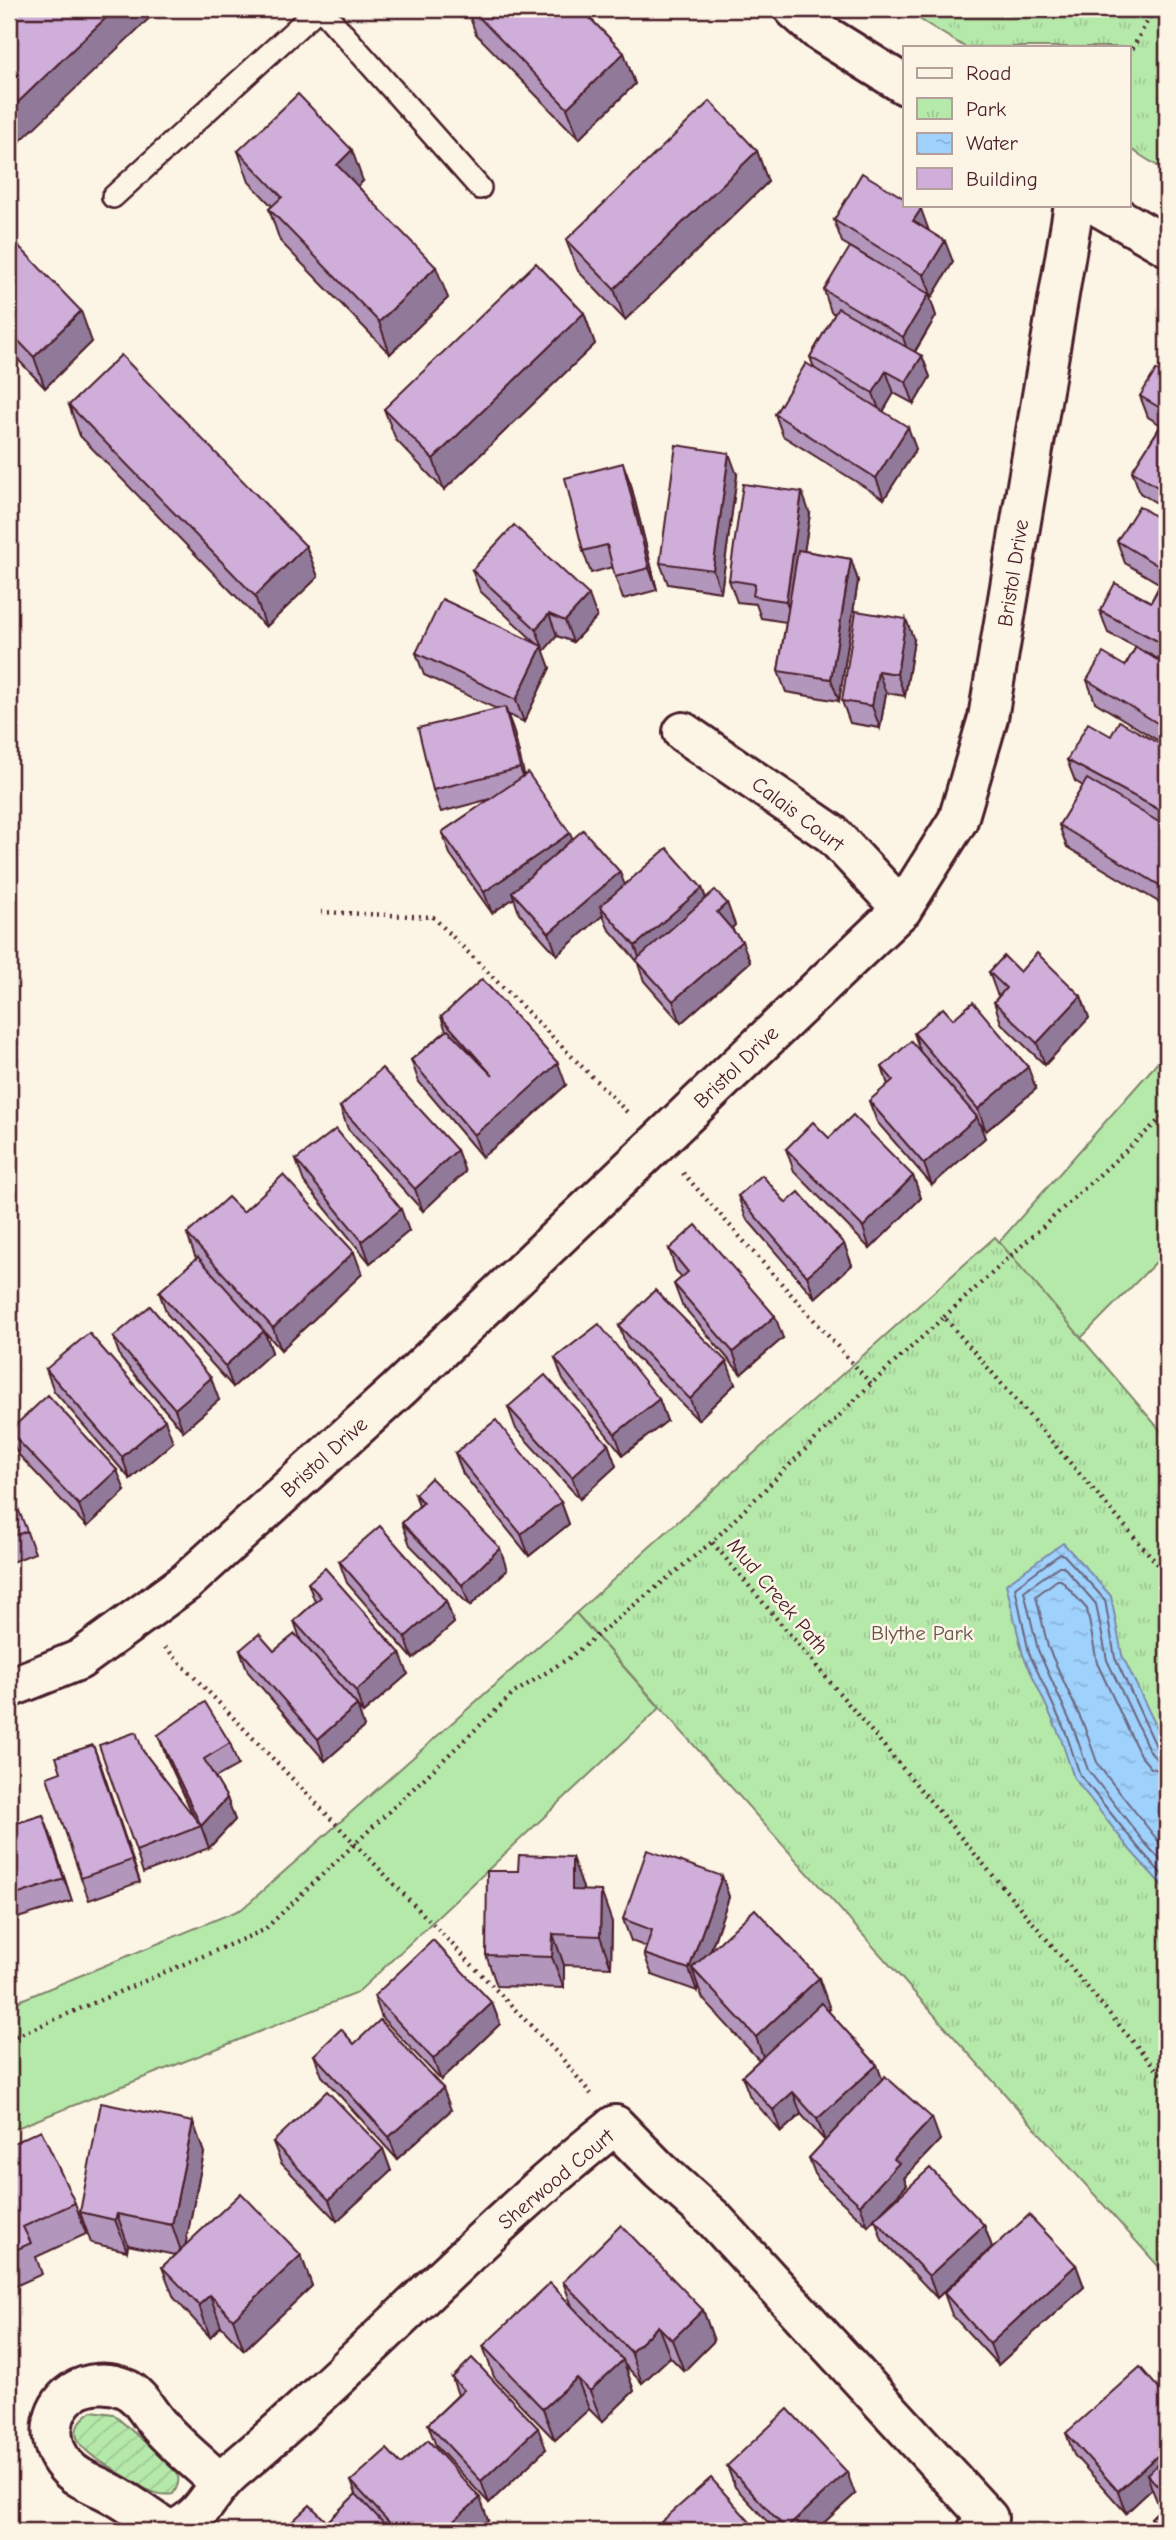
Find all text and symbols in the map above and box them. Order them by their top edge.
legend [903,46,1130,206]
text: Road [966,61,1011,85]
text: Park [966,97,1006,121]
text: Water [966,131,1019,155]
text: Building [966,167,1038,191]
street label: Bristol Drive [993,518,1033,628]
street label: Calais Court [747,772,849,857]
street label: Bristol Drive [689,1021,783,1113]
street label: Bristol Drive [276,1412,372,1502]
street label: Mud Creek Path [722,1533,834,1659]
park label: Blythe Park [871,1621,973,1645]
street label: Sherwood Court [493,2123,619,2234]

